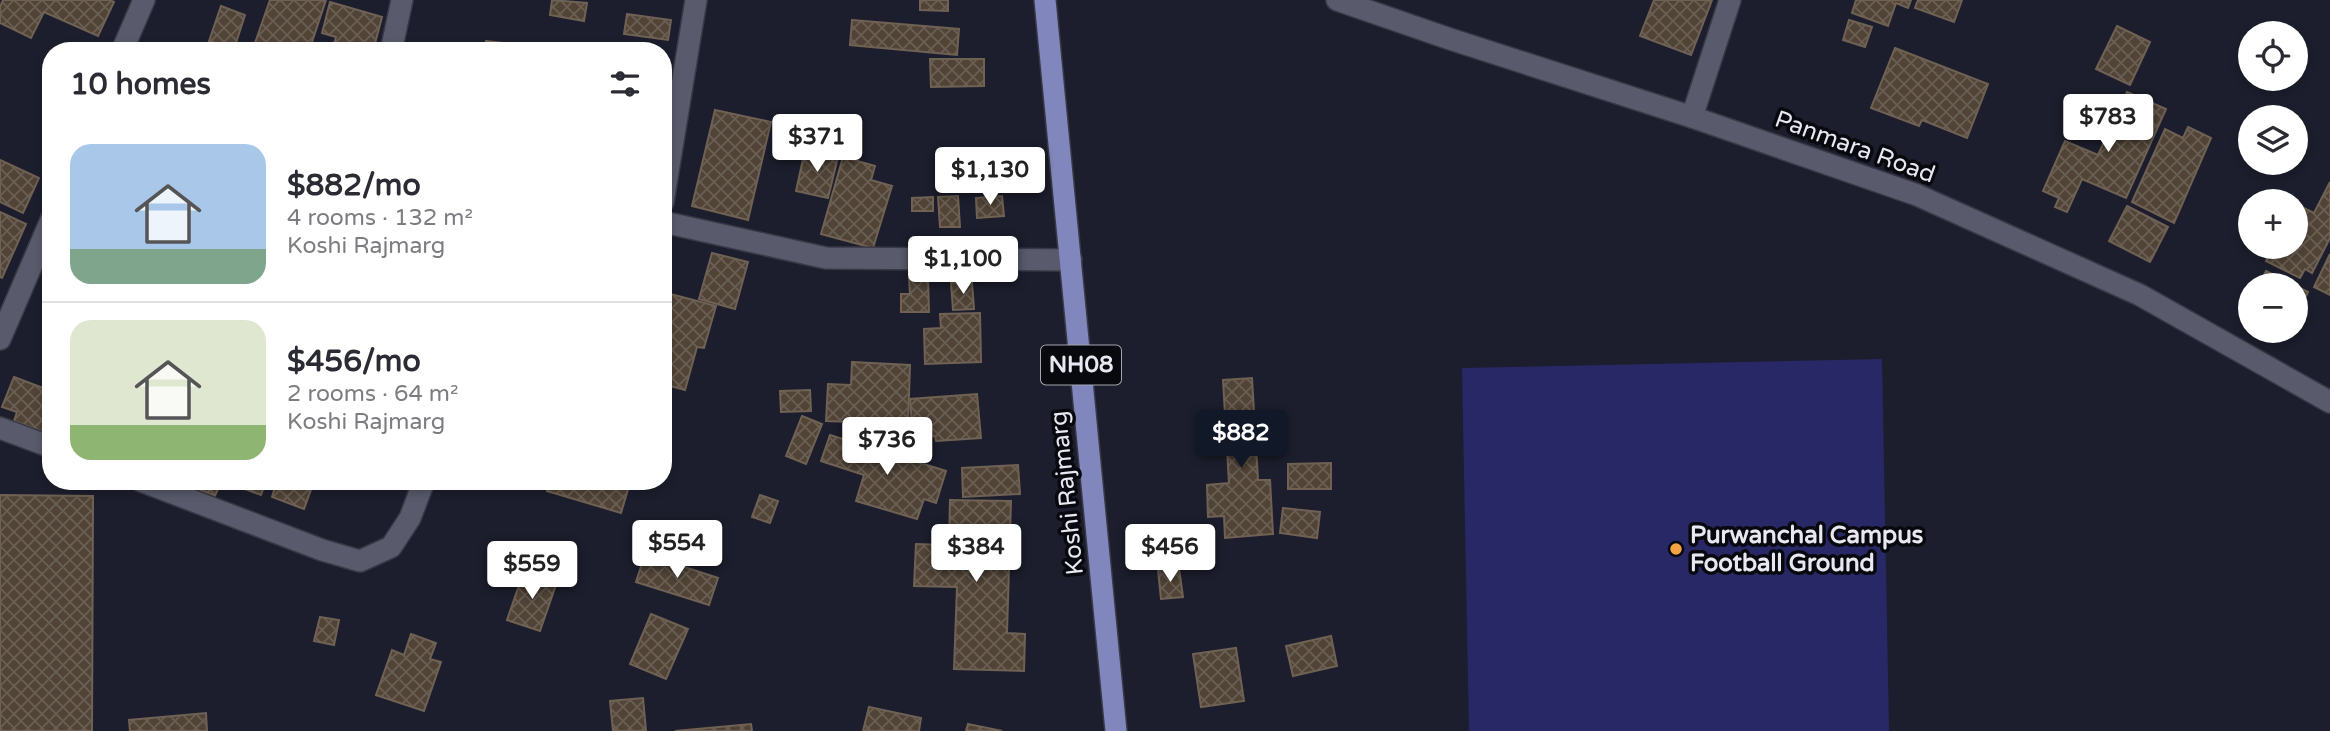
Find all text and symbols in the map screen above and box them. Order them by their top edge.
map controls [2238,21,2308,343]
button: locate [2238,21,2308,91]
icon: filters [606,65,644,103]
text: 10 homes [70,66,211,103]
pin: $783 [2067,94,2149,154]
text: $783 [2079,103,2137,131]
street label: Panmara Road [1771,105,1939,189]
button: layers [2238,105,2308,175]
pin: $371 [776,114,858,174]
text: $371 [788,123,846,151]
pin: $1,130 [933,148,1047,207]
text: $1,130 [951,156,1029,184]
text: $882/mo [287,167,421,204]
icon: home [126,172,210,256]
button: + [2238,189,2308,259]
text: 4 rooms · 132 m² [287,204,473,232]
text: Koshi Rajmarg [287,232,445,260]
pin: $1,100 [906,236,1020,296]
text: $1,100 [924,245,1002,273]
button: − [2238,273,2308,343]
text: $456/mo [287,343,421,380]
road number: NH08 [1041,346,1121,384]
icon: home [126,348,210,432]
text: 2 rooms · 64 m² [287,380,458,408]
text: Koshi Rajmarg [287,408,445,436]
street label: Koshi Rajmarg [1044,409,1090,577]
pin: $882 [1200,410,1282,470]
pin: $736 [846,418,928,477]
text: $882 [1212,419,1270,447]
text: $736 [858,426,916,454]
pin: $554 [636,520,718,580]
place label: Purwanchal Campus Football Ground [1690,521,1923,578]
pin: $384 [935,524,1017,584]
pin: $456 [1129,524,1211,584]
text: $554 [648,529,706,557]
text: $384 [947,533,1005,561]
text: $456 [1141,533,1199,561]
marker: Purwanchal Campus Football Ground [1668,541,1684,557]
pin: $559 [491,542,573,601]
text: $559 [503,550,561,578]

